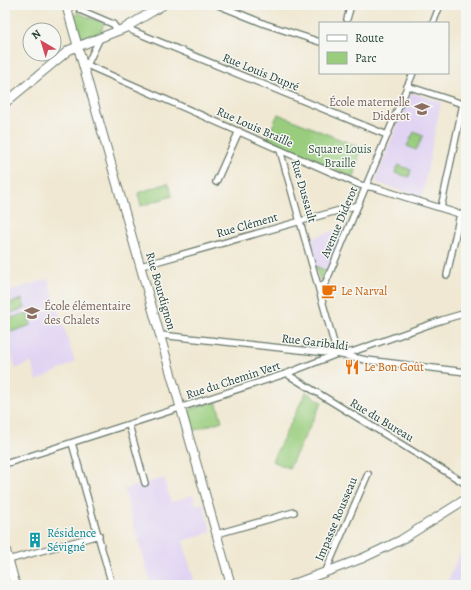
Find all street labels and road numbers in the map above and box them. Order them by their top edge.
street label: Rue Louis Dupré [220,49,302,95]
street label: Rue Louis Braille [214,103,296,151]
street label: Rue Dussault [287,158,321,224]
street label: Avenue Diderot [316,184,361,261]
street label: Rue Clément [215,209,279,241]
street label: Rue Bourdignon [142,250,180,332]
street label: Rue Garibaldi [281,330,349,354]
street label: Rue du Chemin Vert [184,357,282,403]
street label: Rue du Bureau [347,395,417,446]
street label: Impasse Rousseau [311,474,361,564]

